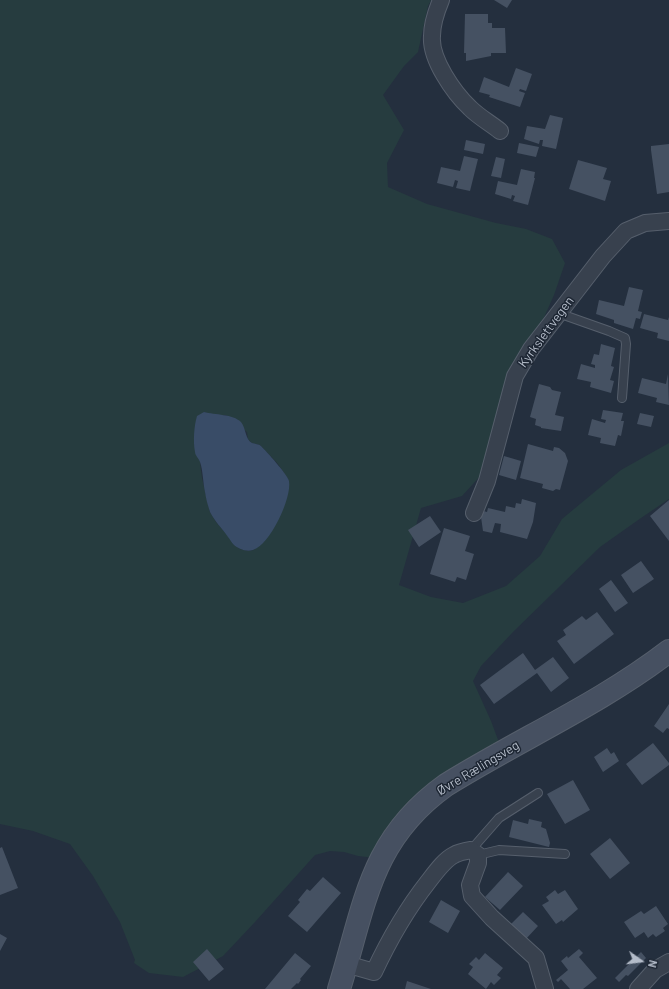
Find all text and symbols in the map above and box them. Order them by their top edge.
street label: Kyrkslettvegen [515,293,577,371]
street label: Øvre Rælingsveg [434,737,522,799]
north arrow [621,941,661,981]
text: N [646,959,660,969]

